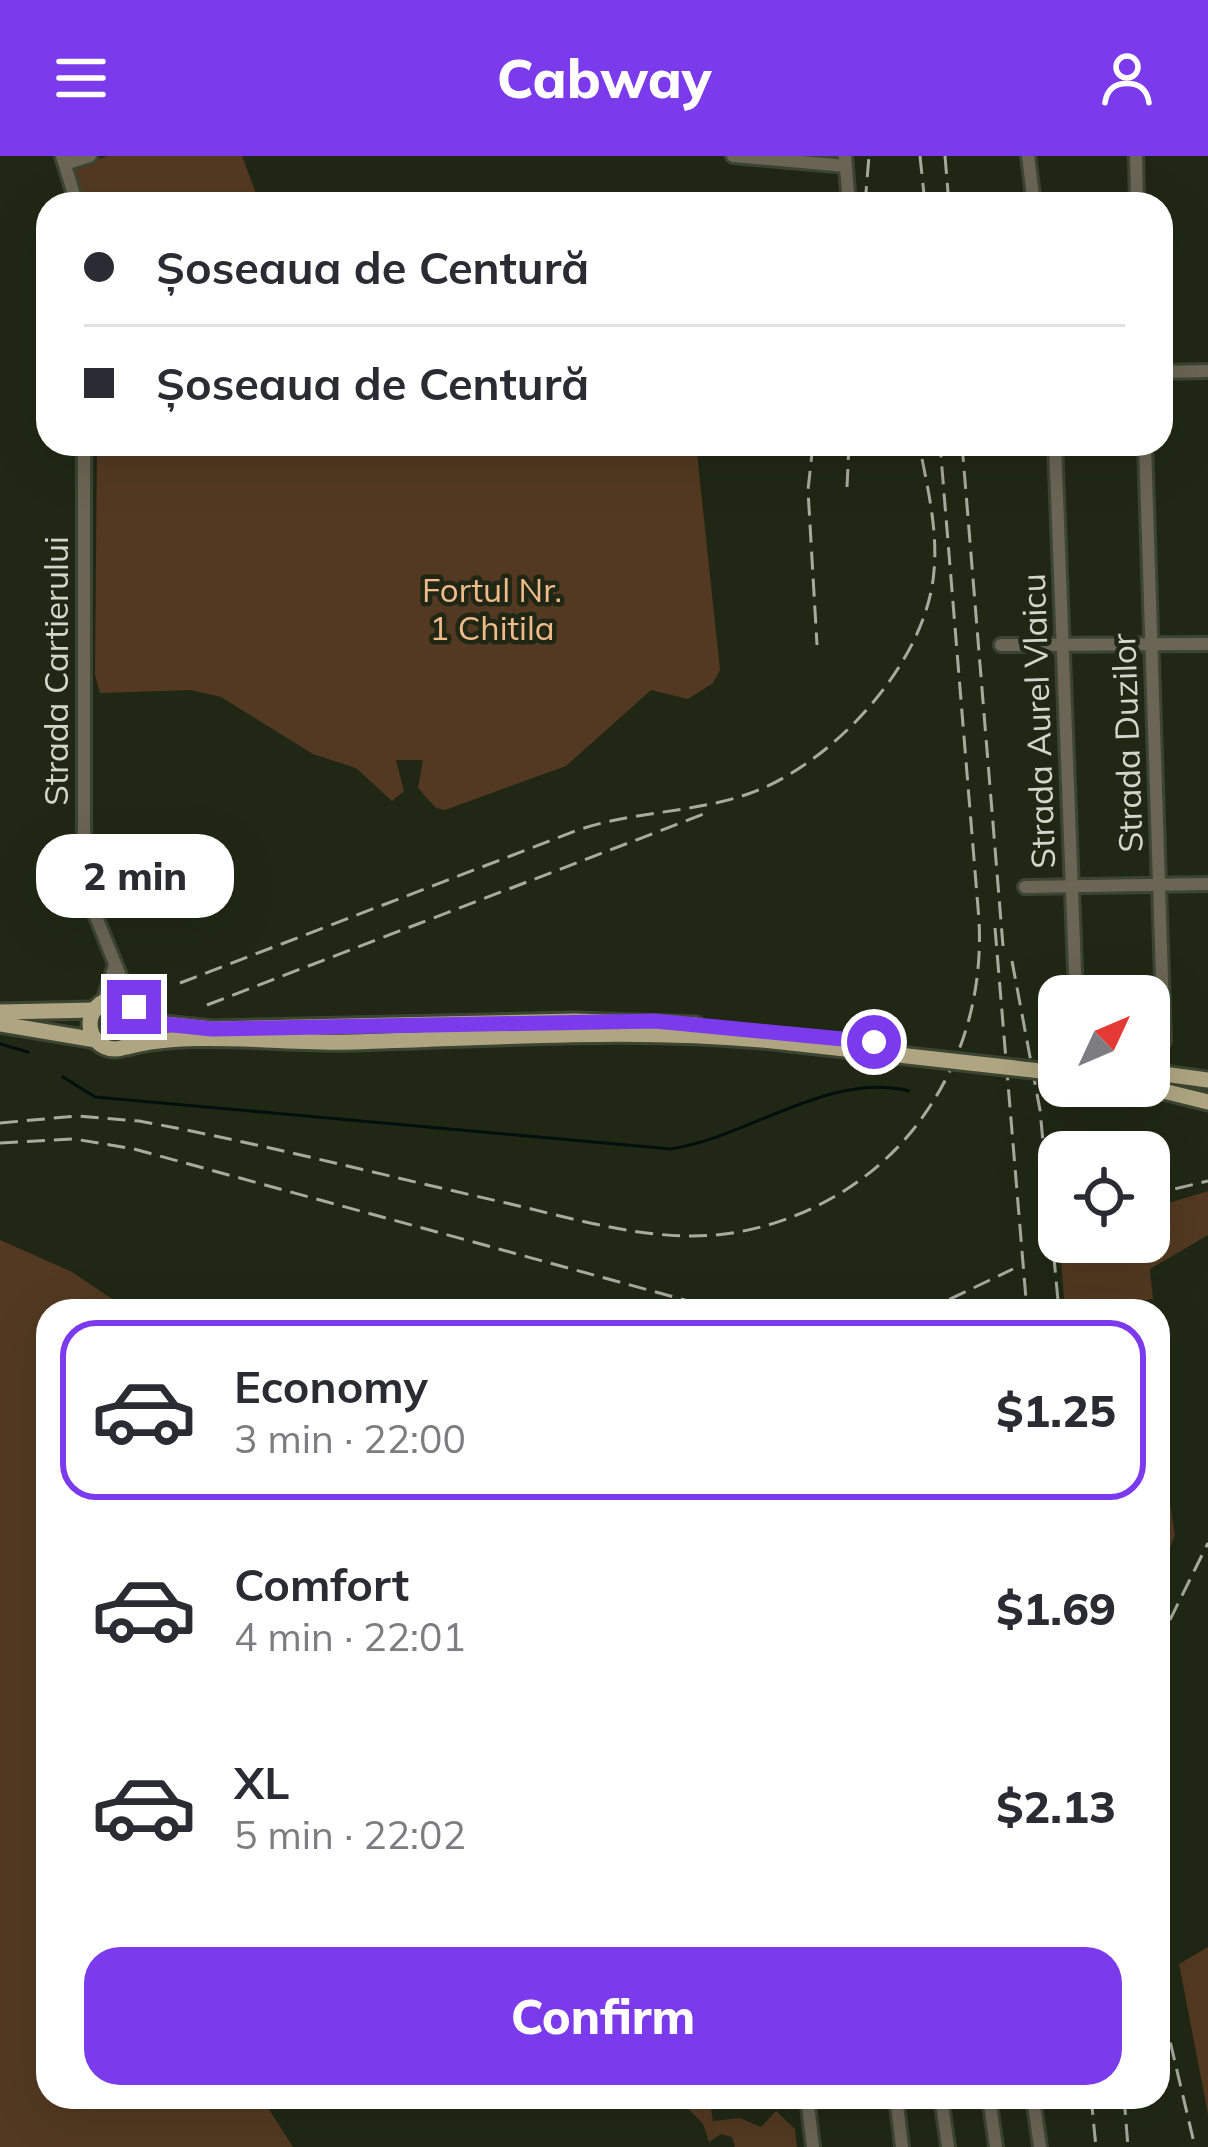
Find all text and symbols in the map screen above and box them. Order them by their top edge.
text: Cabway [497,44,711,112]
icon: menu [48,45,114,111]
icon: person [1094,45,1160,111]
text: Șoseaua de Centură [156,239,589,295]
text: Șoseaua de Centură [156,355,589,411]
street label: Strada Cartierului [35,536,76,806]
park label: Fortul Nr. 1 Chitila [422,569,562,648]
street label: Strada Aurel Vlaicu [1012,573,1063,869]
street label: Strada Duzilor [1102,633,1151,853]
callout: 2 min [35,833,233,917]
text: 2 min [83,851,187,900]
north arrow [1038,975,1170,1107]
map controls [1038,975,1170,1263]
route end [107,980,161,1034]
route start [847,1015,901,1069]
button: locate [1038,1131,1170,1263]
icon: car [90,1356,198,1464]
text: Economy [234,1358,428,1414]
text: $1.25 [996,1382,1116,1438]
text: 3 min · 22:00 [234,1414,466,1463]
icon: car [90,1554,198,1662]
text: Comfort [234,1556,409,1612]
text: $1.69 [996,1580,1116,1636]
text: 4 min · 22:01 [234,1612,466,1661]
icon: car [90,1752,198,1860]
text: XL [234,1754,289,1810]
text: $2.13 [996,1778,1116,1834]
text: 5 min · 22:02 [234,1810,466,1859]
button: Confirm [84,1947,1122,2085]

